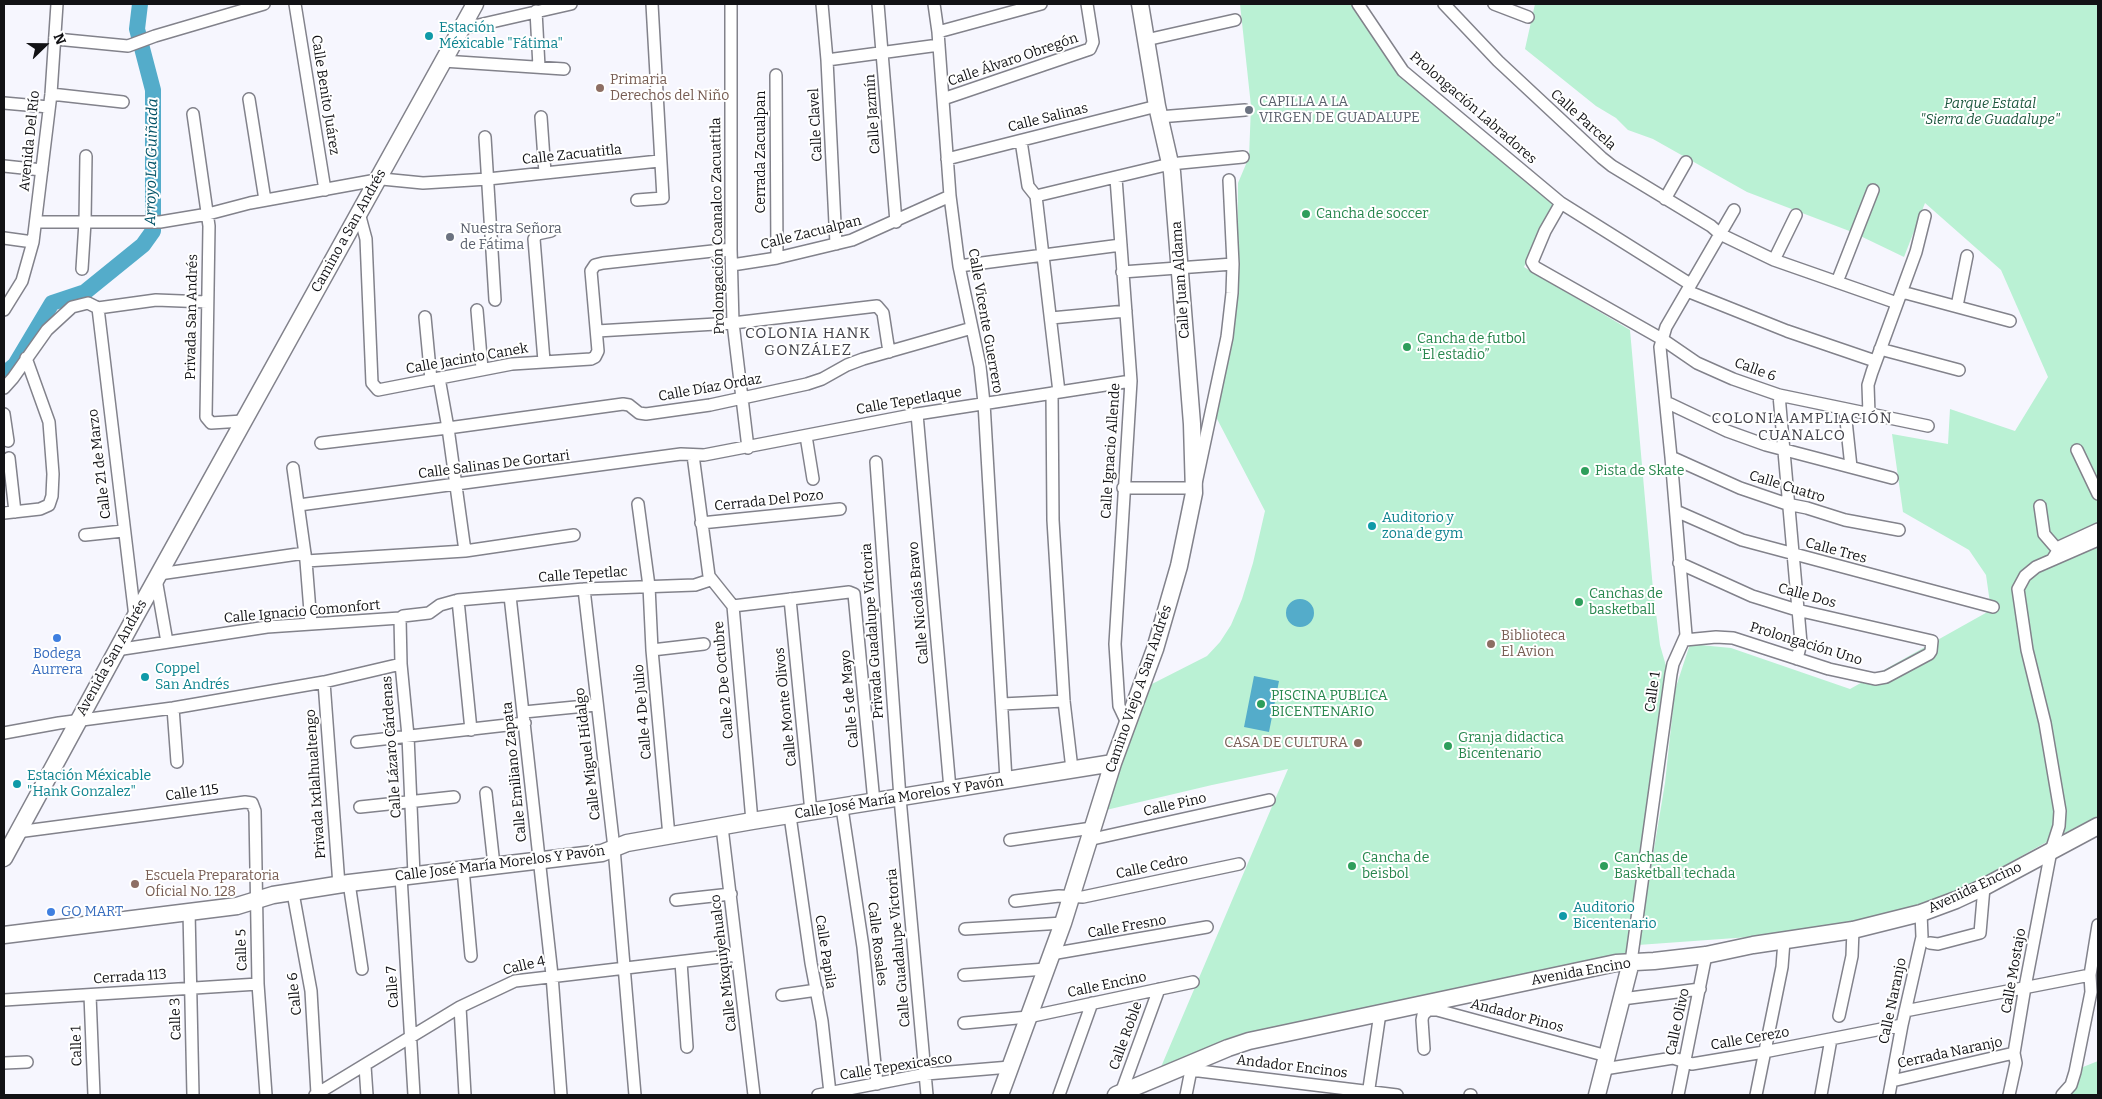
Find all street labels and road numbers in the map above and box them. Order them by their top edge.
street label: Calle Álvaro Obregón [946,30,1080,90]
street label: Calle Benito Juárez [307,34,343,156]
street label: Prolongación Labradores [1406,48,1540,168]
street label: Calle Jazmín [862,73,884,155]
street label: Calle Parcela [1547,86,1619,154]
street label: Calle Clavel [806,88,826,162]
street label: Avenida Del Río [16,90,44,192]
street label: Cerrada Zacualpan [753,91,769,213]
street label: Calle Salinas [1006,100,1090,136]
street label: Prolongación Coanalco Zacuatitla [708,117,728,335]
street label: Calle Zacuatitla [521,141,623,169]
street label: Camino a San Andrés [308,166,390,296]
street label: Calle Zacualpan [759,212,863,254]
street label: Calle Juan Aldama [1169,221,1193,339]
street label: Calle Vicente Guerrero [964,247,1006,395]
street label: Privada San Andrés [183,254,201,380]
street label: Calle Jacinto Canek [405,340,529,378]
street label: Calle 6 [1732,355,1778,385]
street label: Calle Díaz Ordaz [657,371,763,405]
street label: Calle Tepetlaque [855,383,963,419]
street label: Calle Ignacio Allende [1098,383,1124,519]
street label: Calle 21 de Marzo [85,408,115,520]
street label: Calle Salinas De Gortari [417,447,571,483]
street label: Calle Cuatro [1747,467,1827,507]
street label: Cerrada Del Pozo [714,487,824,515]
street label: Calle Tres [1803,535,1869,567]
street label: Calle Nicolás Bravo [905,541,933,665]
street label: Privada Guadalupe Victoria [858,543,888,719]
street label: Calle Tepetlac [538,563,628,587]
street label: Calle Dos [1776,580,1838,612]
street label: Avenida San Andrés [73,597,151,719]
street label: Calle Ignacio Comonfort [223,597,381,627]
street label: Camino Viejo A San Andrés [1102,603,1176,775]
street label: Prolongación Uno [1748,619,1864,669]
street label: Calle 2 De Octubre [710,620,738,740]
street label: Calle Monte Olivos [771,647,801,767]
street label: Calle 5 de Mayo [837,649,863,749]
street label: Calle 4 De Julio [630,664,656,760]
street label: Calle 1 [1642,671,1664,713]
street label: Calle Lázaro Cárdenas [379,675,405,819]
street label: Calle Miguel Hidalgo [572,687,604,821]
street label: Calle Emiliano Zapata [499,701,531,843]
street label: Privada Ixtlalhualtengo [302,709,330,859]
street label: Calle José María Morelos Y Pavón [793,773,1005,823]
street label: Calle 115 [164,781,220,805]
street label: Calle Pino [1142,790,1208,820]
street label: Calle José María Morelos Y Pavón [394,843,606,885]
street label: Calle Cedro [1114,851,1190,883]
street label: Avenida Encino [1926,859,2024,917]
street label: Calle Guadalupe Victoria [884,868,914,1028]
street label: Calle Mixquiyehualco [707,893,741,1033]
street label: Calle Rosales [864,901,890,987]
street label: Calle Fresno [1086,912,1168,942]
street label: Calle Papila [811,914,839,990]
street label: Calle Mostajo [1998,927,2030,1015]
street label: Calle 5 [233,929,251,971]
street label: Calle 4 [501,953,547,979]
street label: Avenida Encino [1530,955,1632,989]
street label: Calle Naranjo [1876,956,1910,1046]
street label: Calle 7 [383,965,403,1009]
street label: Cerrada 113 [93,966,167,988]
street label: Calle Encino [1066,968,1148,1002]
street label: Calle 6 [284,972,306,1016]
street label: Calle Olivo [1663,987,1693,1057]
street label: Andador Pinos [1469,996,1565,1036]
street label: Calle 3 [167,997,185,1041]
street label: Calle Roble [1106,999,1146,1073]
street label: Calle Cerezo [1709,1024,1791,1054]
street label: Calle 1 [68,1025,86,1067]
street label: Cerrada Naranjo [1896,1034,2004,1072]
street label: Calle Tepexicasco [839,1050,953,1084]
street label: Andador Encinos [1235,1052,1349,1082]

